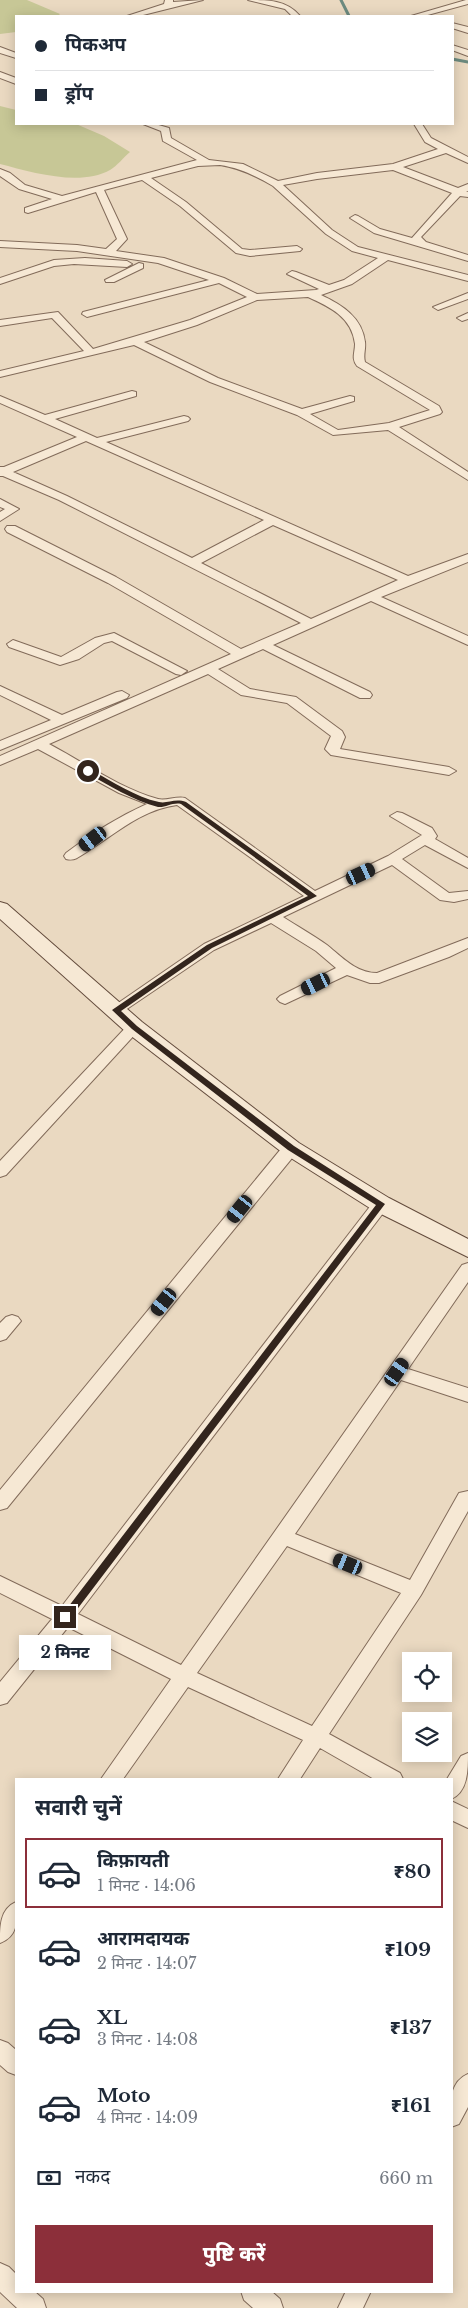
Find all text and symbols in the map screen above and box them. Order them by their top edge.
text: पिकअप [65,33,126,56]
text: ड्रॉप [65,82,93,105]
route start [77,760,99,782]
car [76,824,109,854]
car [344,861,377,887]
car [299,971,332,997]
car [224,1193,255,1225]
car [148,1286,179,1318]
car [382,1355,411,1389]
car [331,1551,364,1577]
route end [54,1606,76,1628]
callout: 2 मिनट [19,1634,111,1670]
text: 2 मिनट [40,1642,90,1662]
map controls [402,1652,452,1762]
button: locate [402,1652,452,1702]
button: layers [402,1712,452,1762]
text: सवारी चुनें [35,1794,122,1821]
text: किफ़ायती [97,1849,169,1872]
icon: car [37,1851,82,1896]
text: ₹80 [394,1860,431,1883]
text: 1 मिनट · 14:06 [97,1875,196,1895]
text: आरामदायक [97,1927,189,1950]
icon: car [37,1929,82,1974]
text: ₹109 [385,1938,431,1961]
text: 2 मिनट · 14:07 [97,1953,196,1973]
text: XL [97,2006,127,2029]
icon: car [37,2007,82,2052]
text: ₹137 [390,2016,431,2039]
text: 3 मिनट · 14:08 [97,2029,198,2049]
text: Moto [97,2084,151,2107]
icon: car [37,2085,82,2130]
text: ₹161 [391,2094,431,2117]
text: 4 मिनट · 14:09 [97,2107,198,2127]
icon: cash [35,2164,63,2192]
text: नकद [75,2165,110,2188]
text: 660 m [379,2168,433,2188]
button: पुष्टि करें [35,2225,433,2283]

